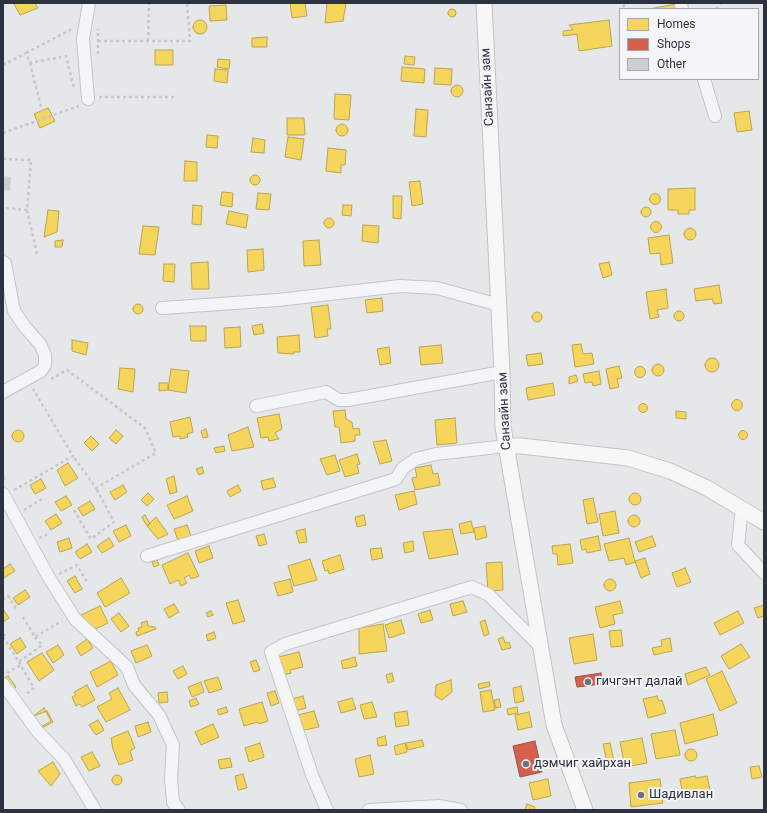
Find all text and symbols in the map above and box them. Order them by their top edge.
legend [619,8,759,80]
text: Homes [657,17,695,31]
text: Shops [657,37,691,51]
street label: Санзайн зам [478,48,498,126]
text: Other [657,57,686,71]
street label: Санзайн зам [495,372,515,450]
place label: гичгэнт далай [596,674,682,690]
marker: гичгэнт далай [583,677,593,687]
place label: дэмчиг хайрхан [534,756,631,772]
marker: дэмчиг хайрхан [521,759,531,769]
place label: Шадивлан [649,787,713,803]
marker: Шадивлан [636,790,646,800]

